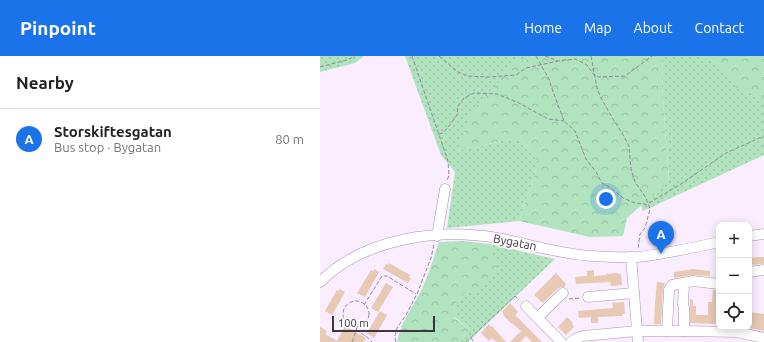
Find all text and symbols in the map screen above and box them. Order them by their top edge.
text: Pinpoint [20,17,96,39]
text: Home [524,20,562,36]
text: Map [584,20,612,36]
text: About [634,20,673,36]
text: Contact [695,20,744,36]
text: Nearby [16,73,74,92]
text: Storskiftesgatan [54,123,172,140]
text: A [24,132,34,146]
text: 80 m [275,132,304,146]
text: Bus stop · Bygatan [54,140,161,154]
your location [596,189,616,209]
pin: A [648,221,674,254]
map controls [716,222,752,330]
button: + [716,222,752,258]
street label: Bygatan [492,231,538,253]
button: − [716,258,752,294]
button: locate [716,294,752,330]
scale bar [332,314,435,333]
text: 100 m [338,317,369,329]

